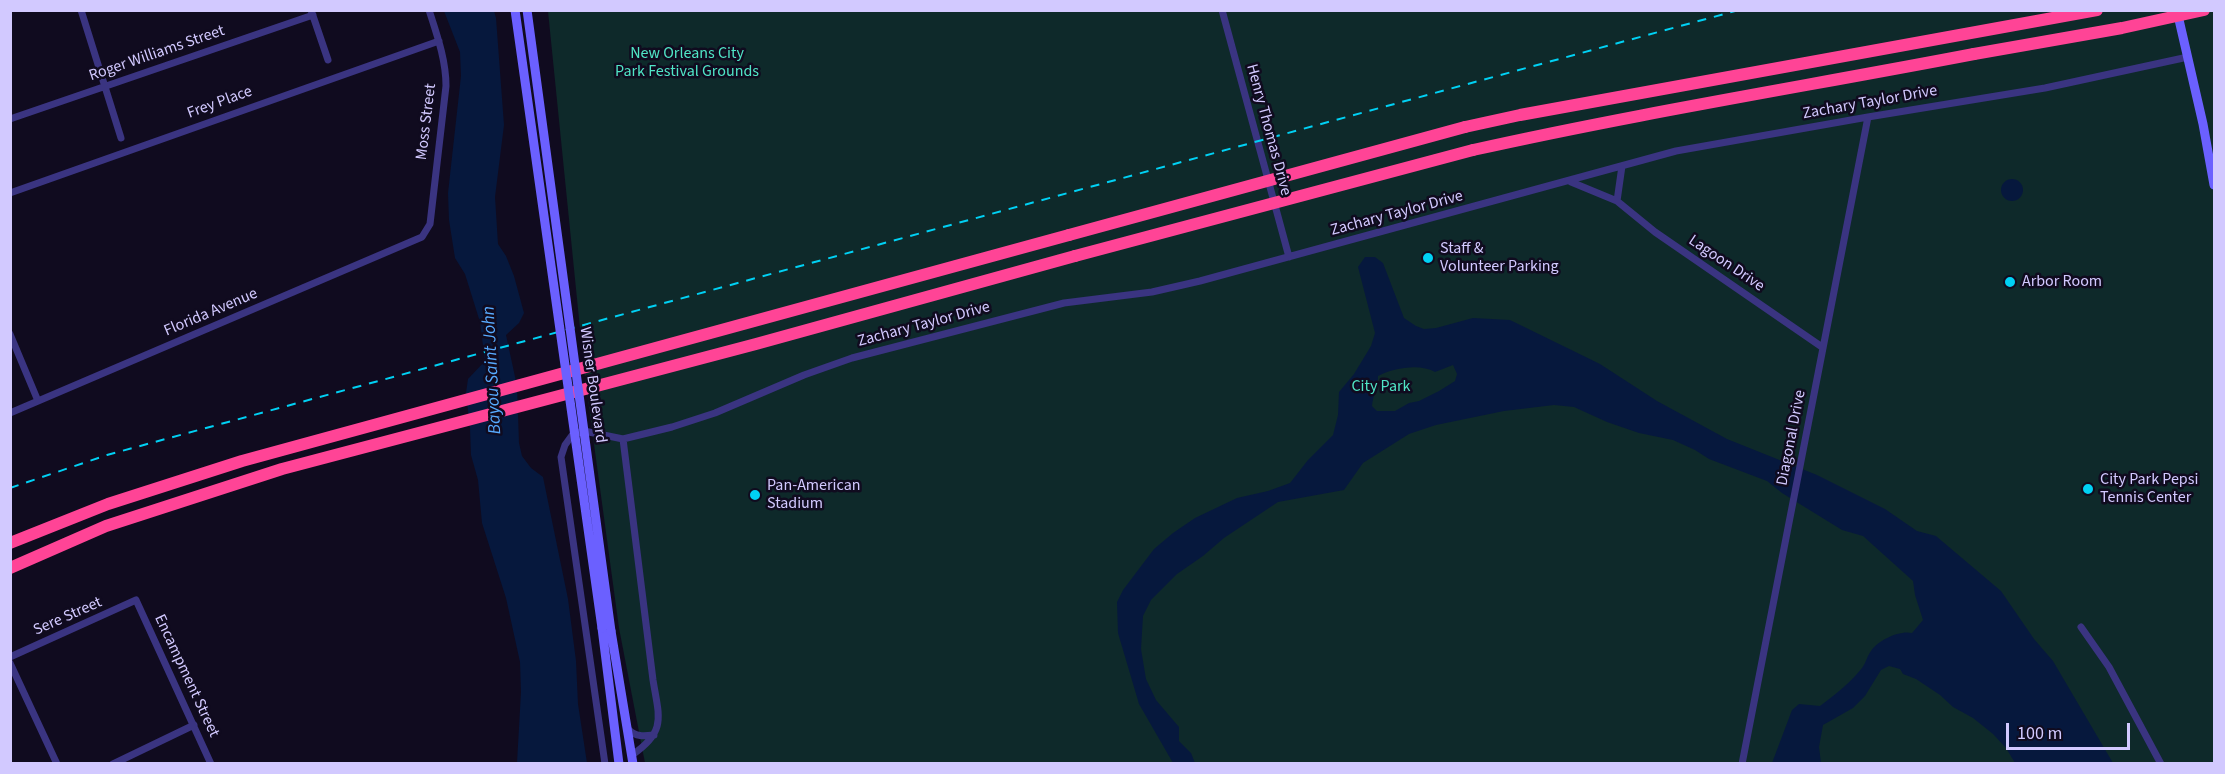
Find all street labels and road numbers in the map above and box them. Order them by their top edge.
street label: Roger Williams Street [87,22,227,86]
street label: Henry Thomas Drive [1241,62,1295,198]
street label: Frey Place [185,82,255,124]
street label: Zachary Taylor Drive [1801,82,1939,124]
street label: Moss Street [413,83,441,161]
street label: Zachary Taylor Drive [1329,187,1465,241]
street label: Lagoon Drive [1684,232,1768,296]
street label: Florida Avenue [161,285,261,341]
street label: Zachary Taylor Drive [856,298,992,352]
street label: Wisner Boulevard [574,326,610,444]
street label: Diagonal Drive [1773,388,1811,488]
street label: Sere Street [31,593,105,641]
street label: Encampment Street [149,612,223,740]

